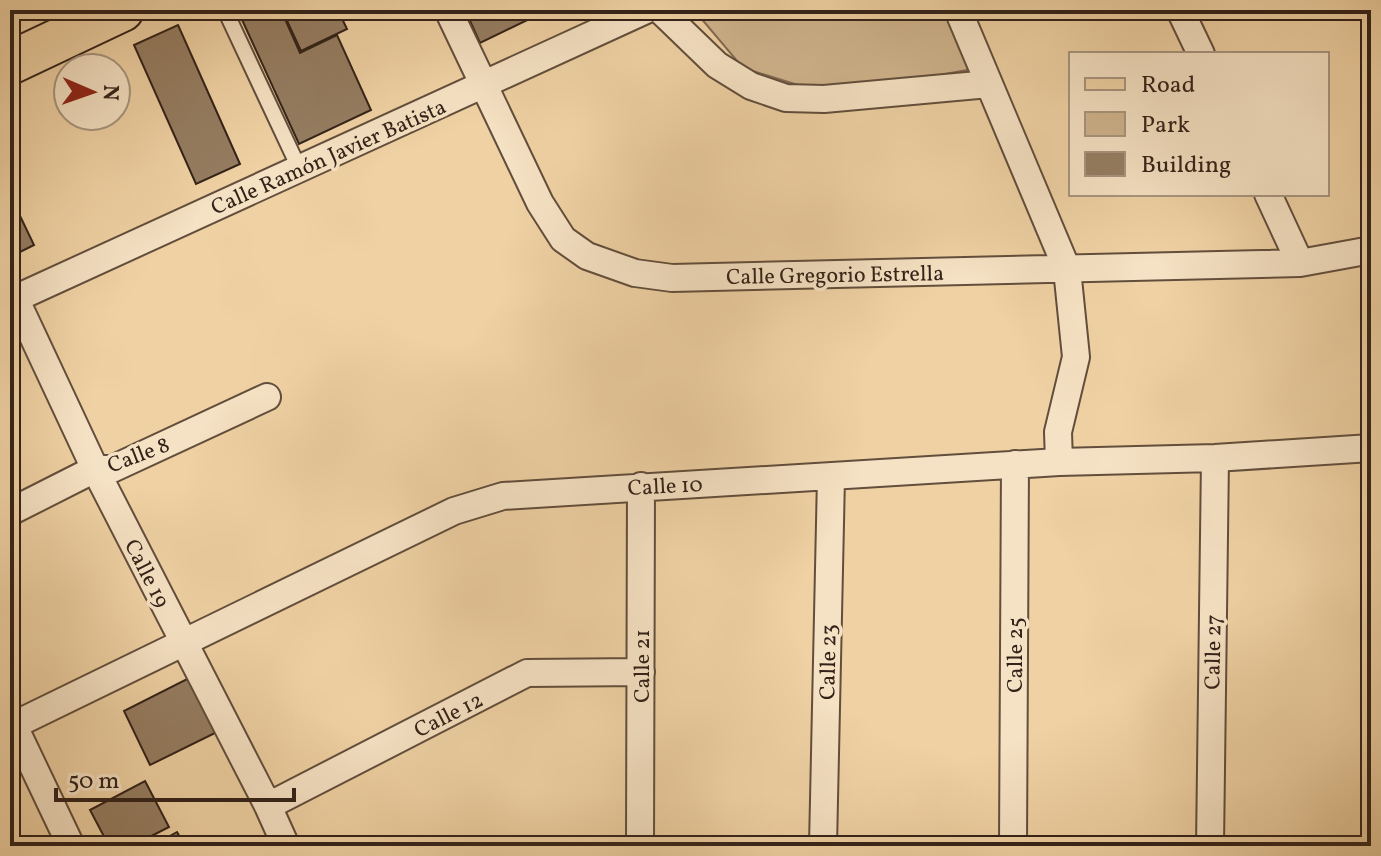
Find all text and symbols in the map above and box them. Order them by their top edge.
north arrow [52,52,132,132]
legend [1069,52,1329,196]
text: Road [1141,69,1195,103]
text: N [94,84,125,101]
street label: Calle Ramón Javier Batista [206,92,452,224]
text: Park [1141,109,1190,143]
text: Building [1141,149,1231,183]
street label: Calle Gregorio Estrella [726,259,944,294]
street label: Calle 8 [103,430,175,482]
street label: Calle 10 [627,470,703,505]
street label: Calle 19 [115,534,176,614]
street label: Calle 27 [1198,614,1231,690]
street label: Calle 25 [1001,617,1032,693]
street label: Calle 23 [813,624,846,700]
street label: Calle 21 [628,629,659,703]
street label: Calle 12 [409,686,489,747]
scale bar [56,752,294,802]
text: 50 m [68,765,120,799]

